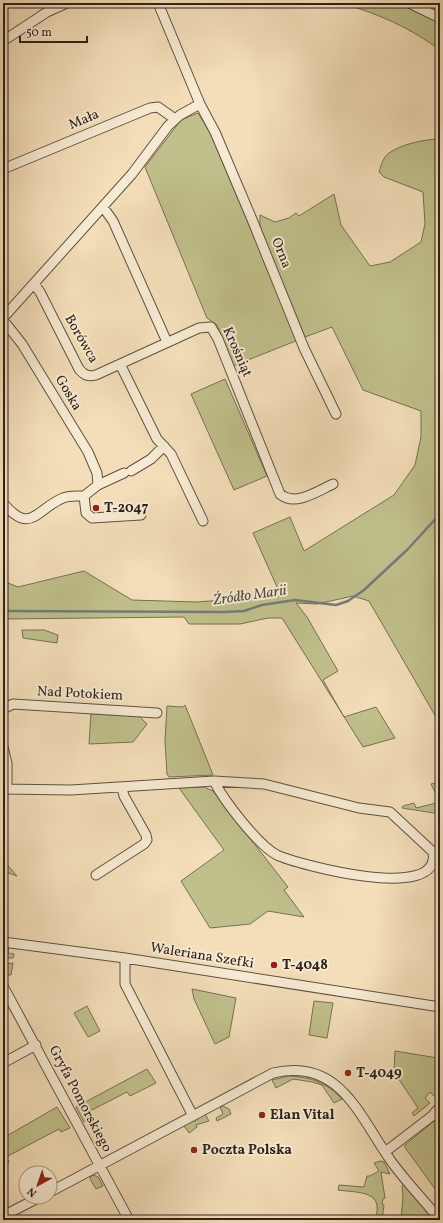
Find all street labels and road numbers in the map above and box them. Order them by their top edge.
street label: Mała [66,105,102,135]
street label: Orna [266,235,296,271]
street label: Borówca [59,311,103,367]
street label: Krośniąt [218,324,257,380]
street label: Goska [50,372,86,414]
street label: Nad Potokiem [36,682,124,706]
street label: Waleriana Szefki [149,938,255,974]
street label: Gryfa Pomorskiego [44,1042,116,1156]

